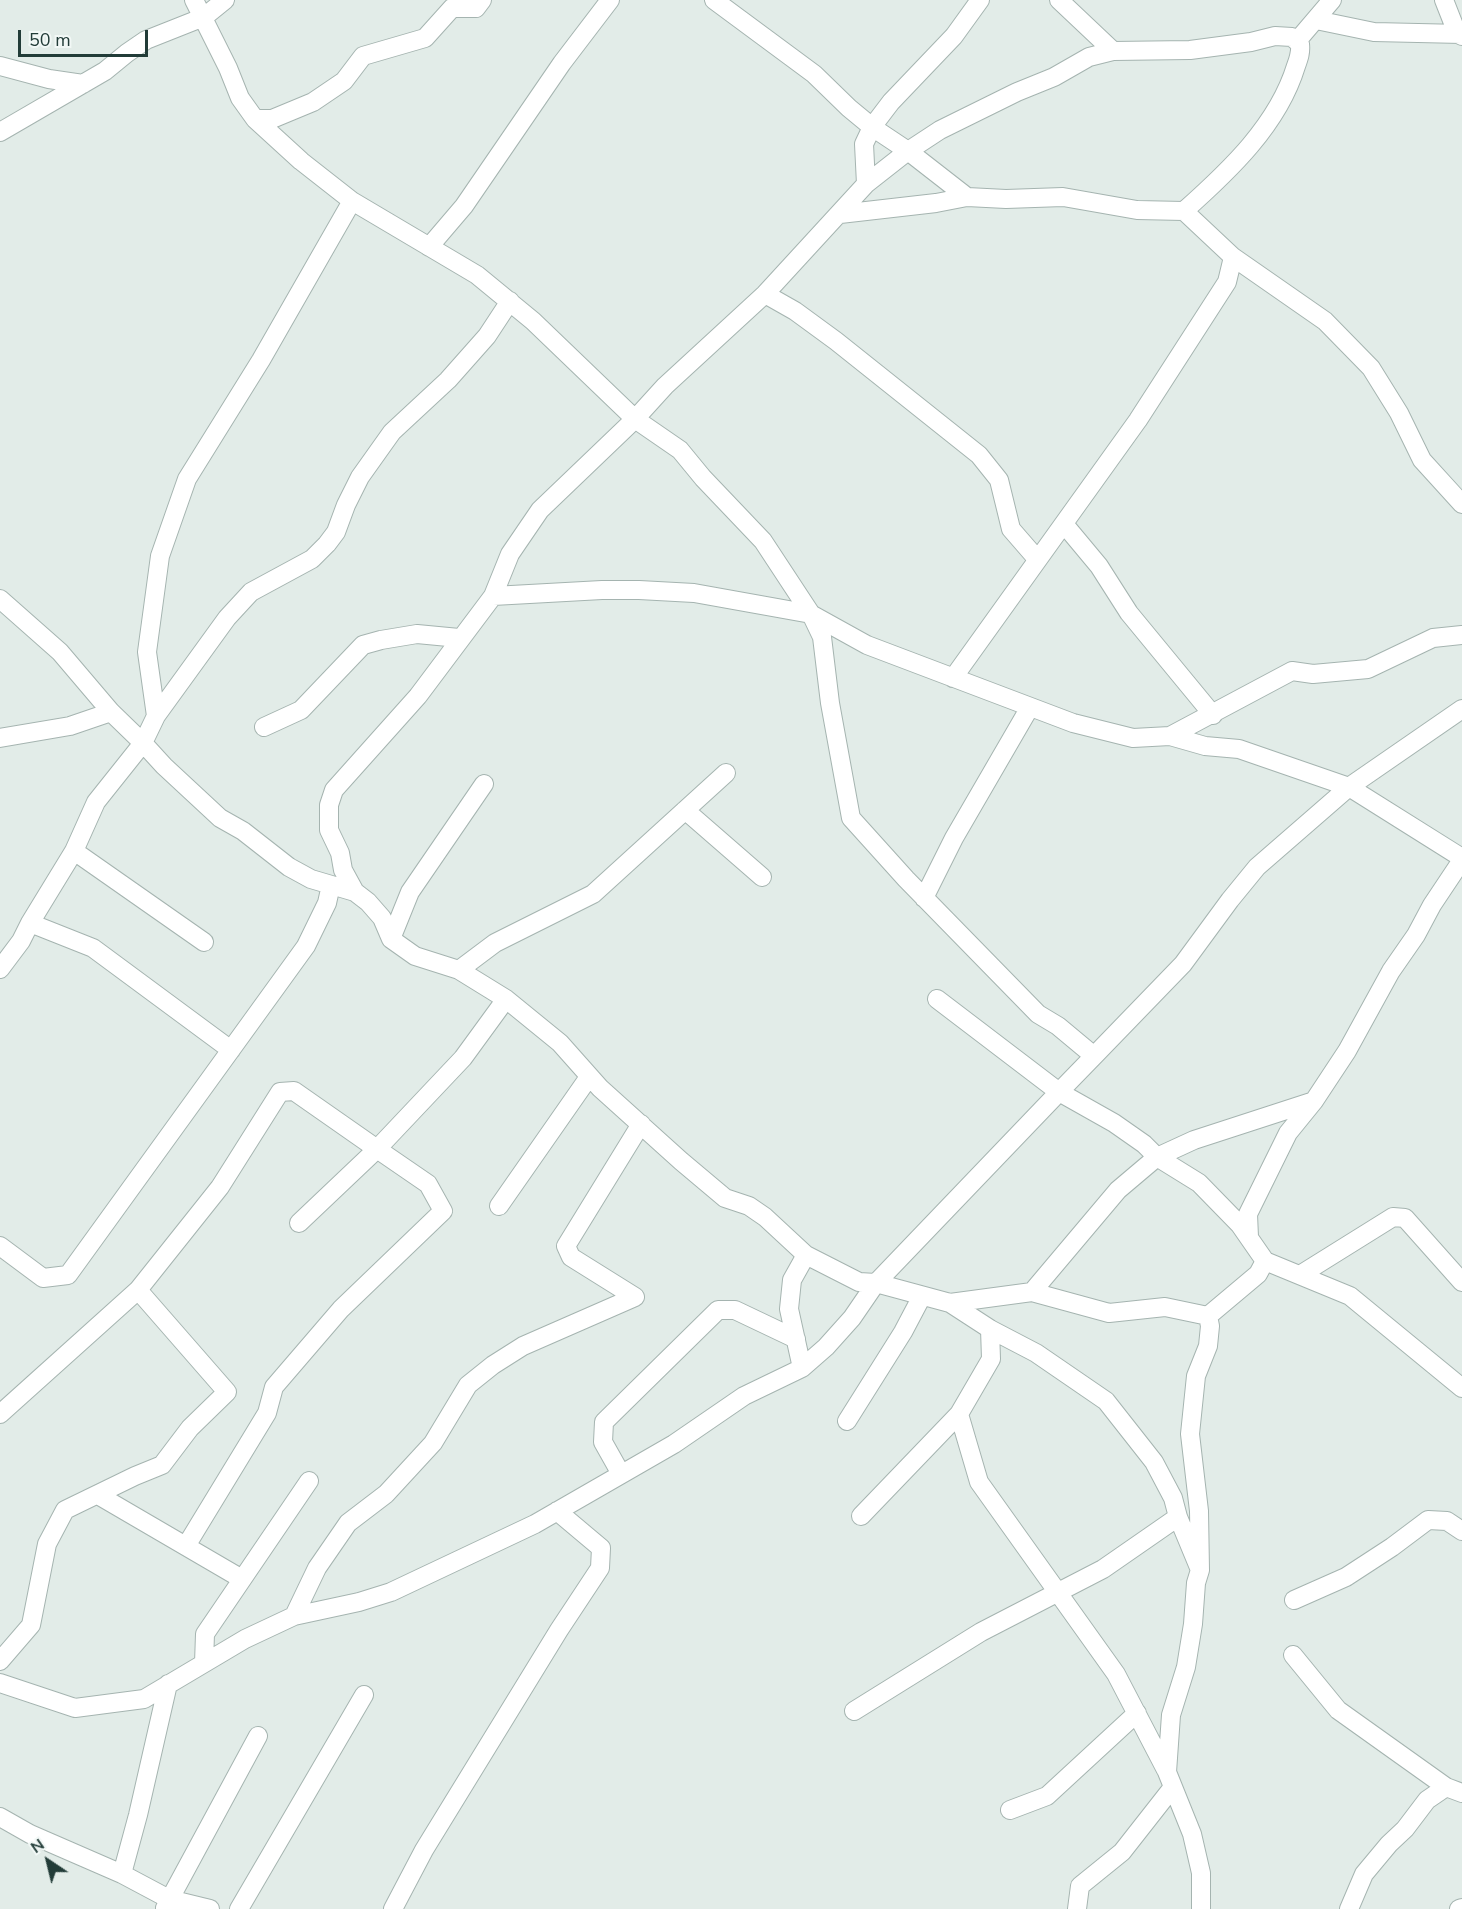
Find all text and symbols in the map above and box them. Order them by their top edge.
scale bar [21,18,152,56]
text: 50 m [29,28,71,52]
north arrow [18,1831,78,1891]
text: N [26,1834,49,1859]

